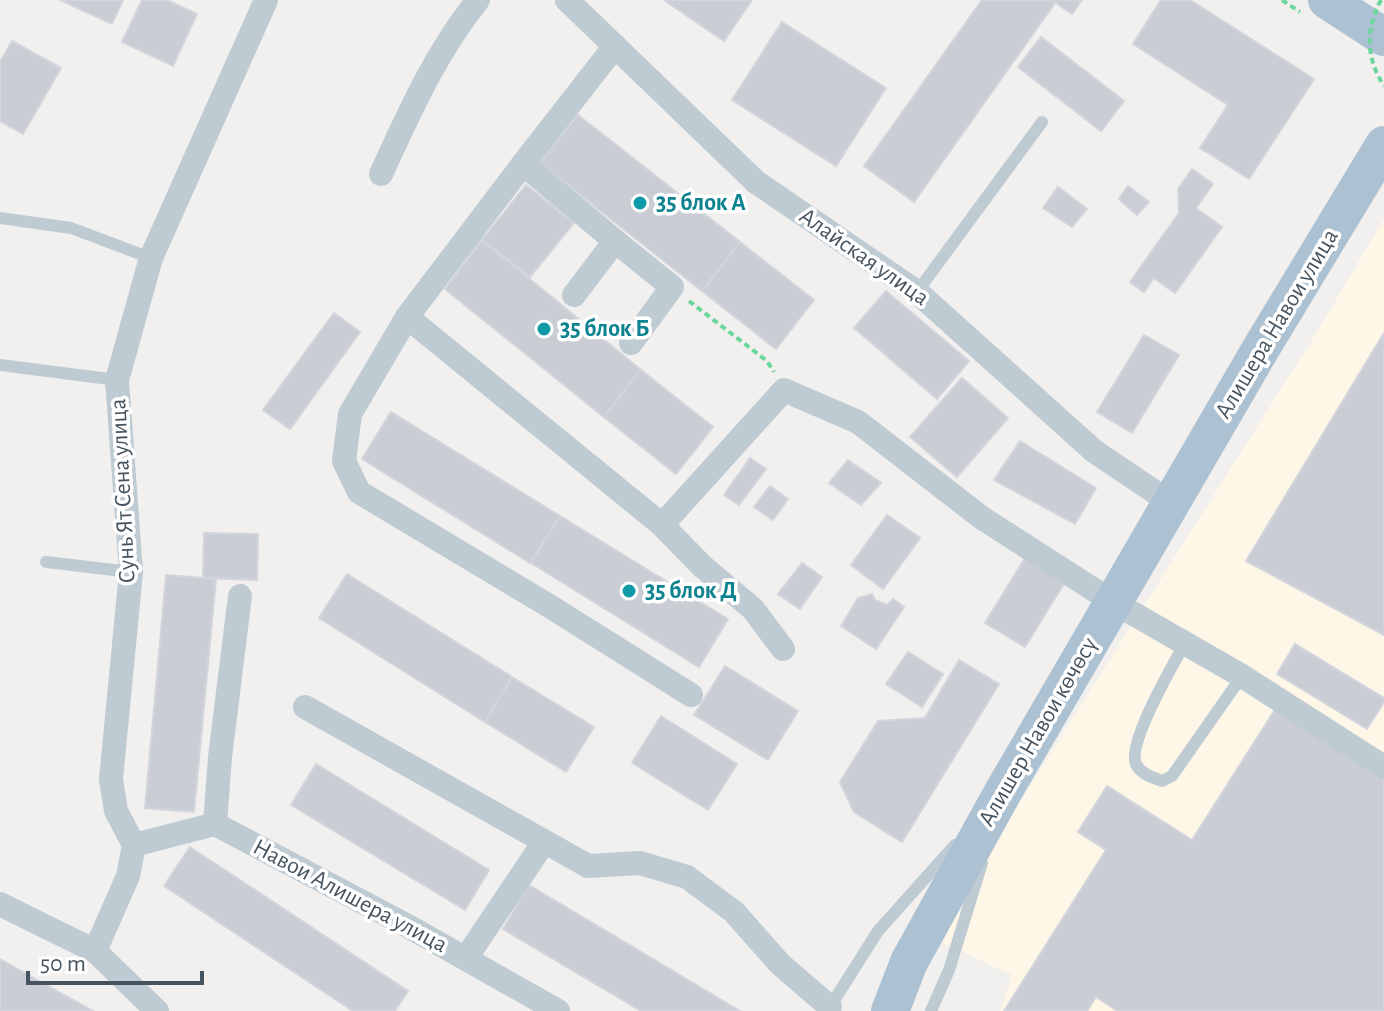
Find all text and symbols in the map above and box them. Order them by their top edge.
place label: 35 блок А [656,191,746,215]
marker: 35 блок А [631,194,649,212]
street label: Алайская улица [795,204,933,310]
street label: Алишера Навои улица [1211,225,1343,423]
place label: 35 блок Б [560,317,650,341]
marker: 35 блок Б [535,320,553,338]
street label: Сунь Ят Сена улица [106,398,140,584]
place label: 35 блок Д [645,579,737,603]
marker: 35 блок Д [620,582,638,600]
street label: Алишер Навои көчөсү [974,634,1102,830]
street label: Навои Алишера улица [249,835,451,957]
scale bar [28,935,202,985]
text: 50 m [40,952,86,976]

